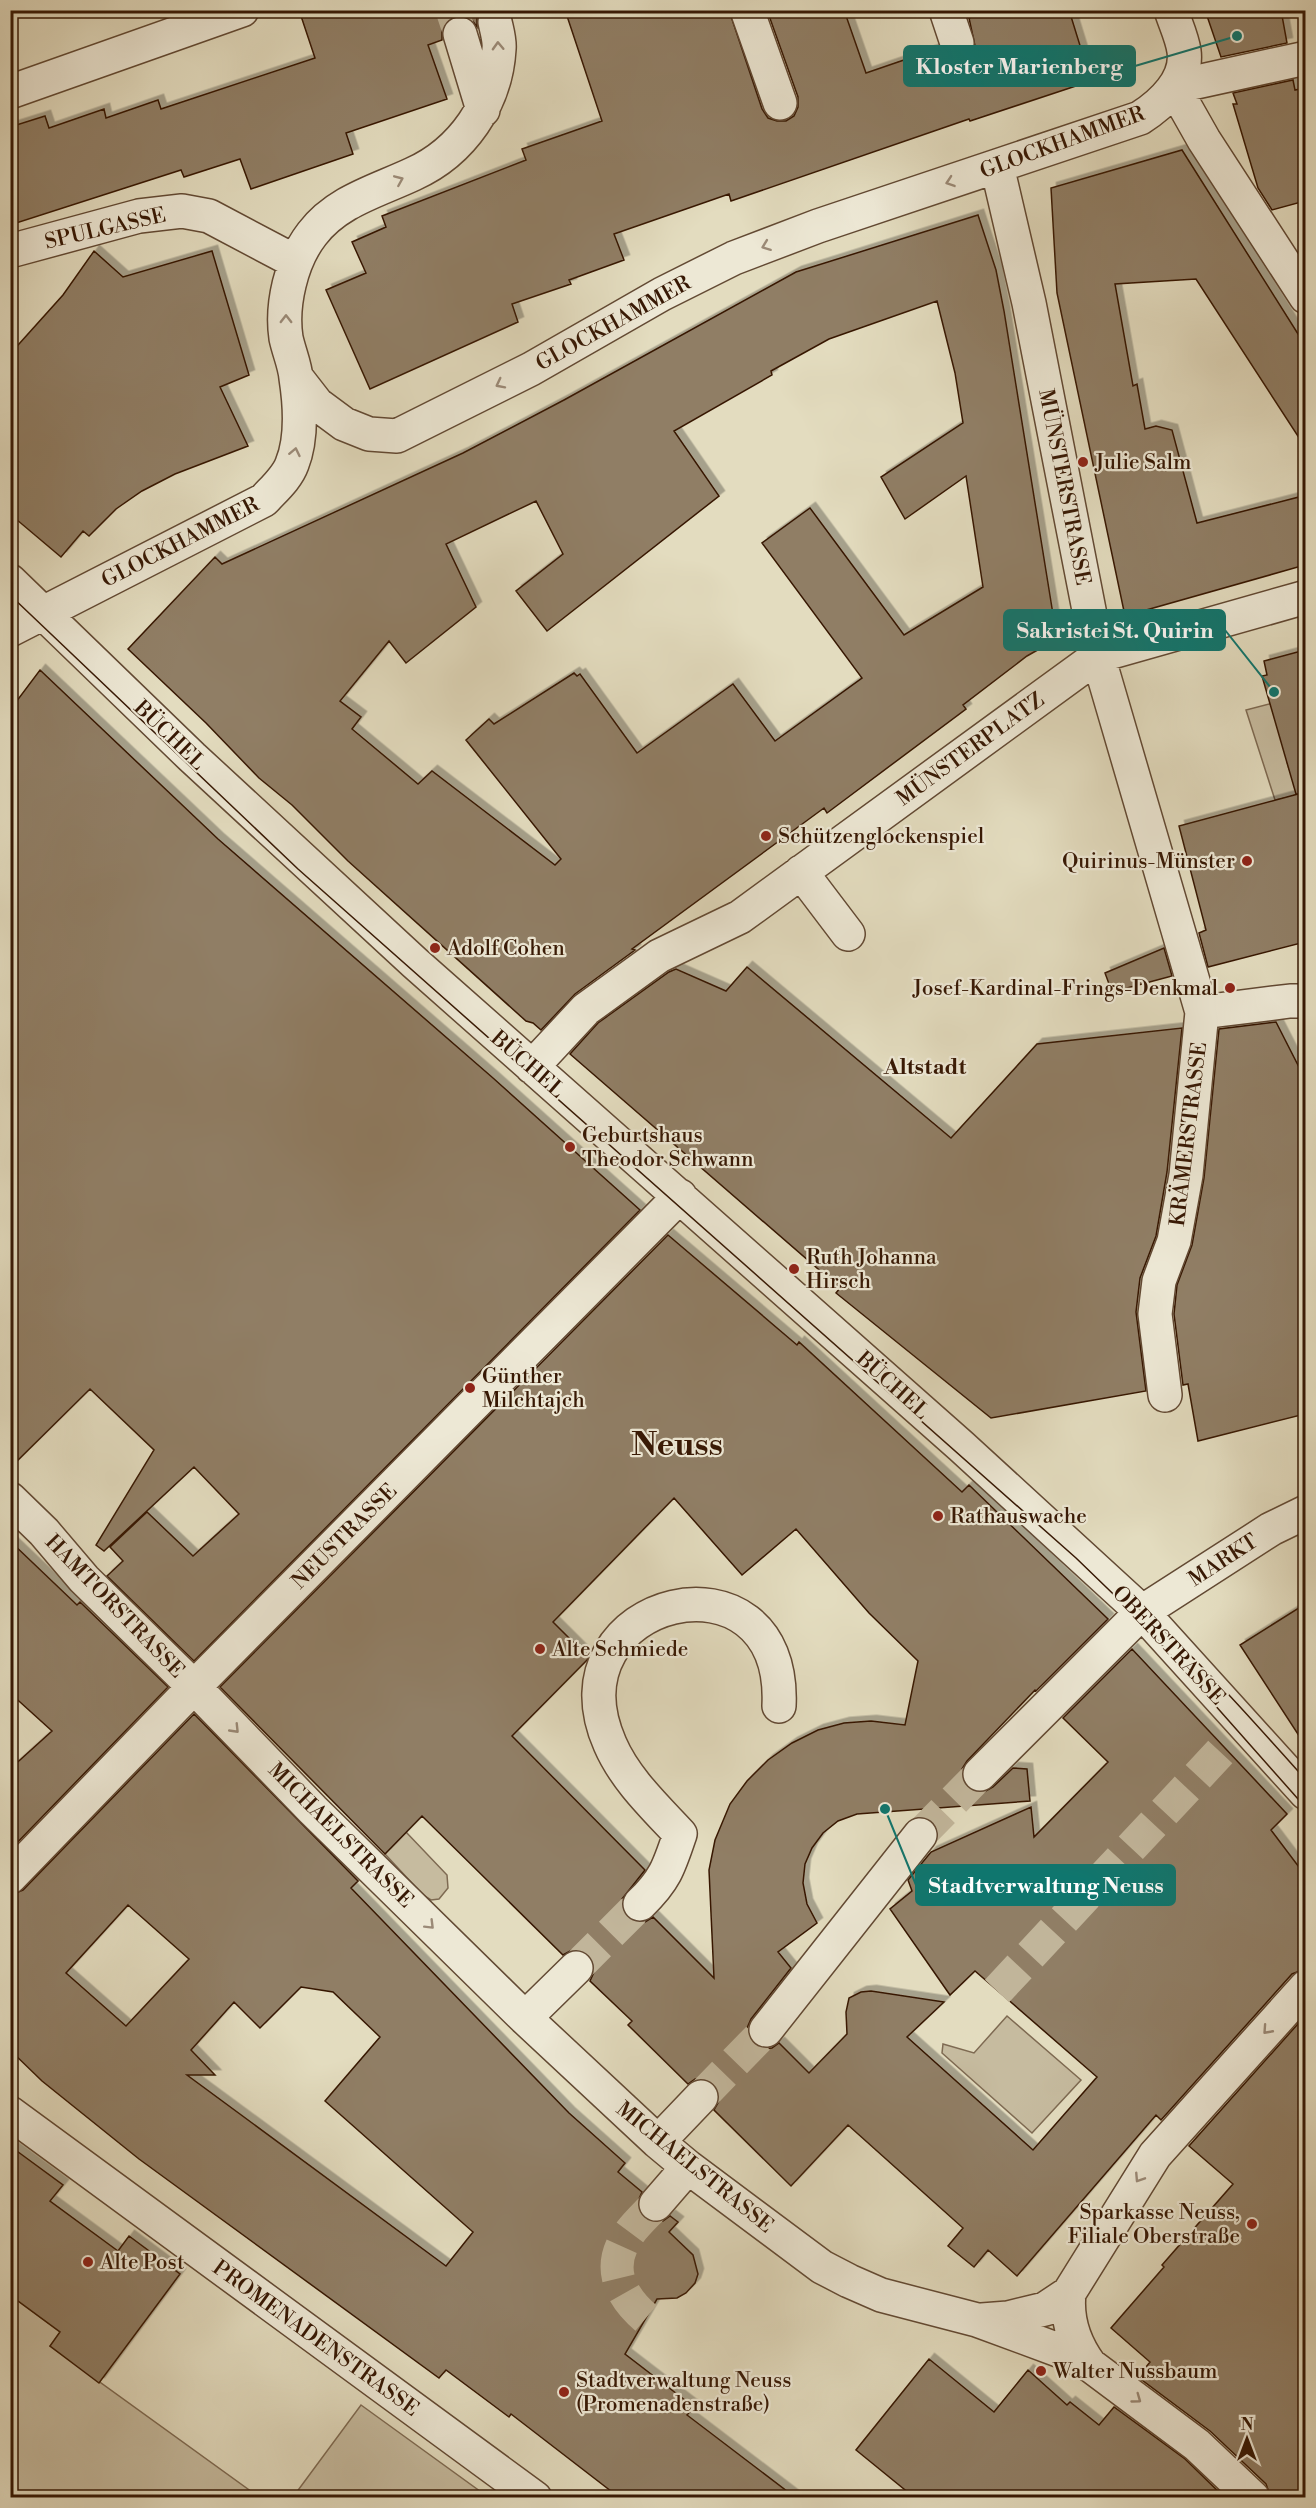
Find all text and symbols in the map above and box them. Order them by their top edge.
one-way arrow [491,42,504,51]
callout: Kloster Marienberg [904,46,1135,86]
text: Kloster Marienberg [915,54,1123,81]
street label: GLOCKHAMMER [977,101,1149,185]
one-way arrow [945,174,956,187]
one-way arrow [393,175,404,187]
street label: SPULGASSE [42,202,168,256]
one-way arrow [761,239,772,251]
street label: GLOCKHAMMER [532,270,696,377]
one-way arrow [280,315,292,324]
one-way arrow [495,377,506,389]
street label: MÜNSTERSTRASSE [1032,387,1098,587]
one-way arrow [288,447,301,457]
place label: Julie Salm [1094,450,1191,476]
marker: Julie Salm [1076,455,1090,469]
street label: GLOCKHAMMER [97,492,264,594]
callout: Sakristei St. Quirin [1004,610,1225,650]
text: Sakristei St. Quirin [1016,618,1214,645]
street label: MÜNSTERPLATZ [890,686,1050,812]
street label: BÜCHEL [128,693,212,776]
place label: Schützenglockenspiel [778,824,984,850]
marker: Schützenglockenspiel [759,829,773,843]
place label: Quirinus-Münster [1062,849,1235,875]
marker: Quirinus-Münster [1240,854,1254,868]
place label: Adolf Cohen [446,936,565,962]
marker: Adolf Cohen [428,941,442,955]
place label: Josef-Kardinal-Frings-Denkmal [912,976,1218,1002]
marker: Josef-Kardinal-Frings-Denkmal [1223,981,1237,995]
street label: BÜCHEL [484,1024,571,1104]
street label: KRÄMERSTRASSE [1163,1040,1213,1228]
district label: Altstadt [883,1054,966,1081]
place label: Geburtshaus Theodor Schwann [582,1123,754,1173]
marker: Geburtshaus Theodor Schwann [563,1140,577,1154]
place label: Ruth Johanna Hirsch [806,1245,937,1295]
marker: Ruth Johanna Hirsch [787,1262,801,1276]
street label: BÜCHEL [850,1344,936,1425]
place label: Günther Milchtajch [482,1364,585,1414]
marker: Günther Milchtajch [463,1381,477,1395]
district label: Neuss [631,1425,723,1466]
street label: NEUSTRASSE [286,1478,403,1595]
place label: Rathauswache [950,1504,1087,1530]
marker: Rathauswache [931,1509,945,1523]
street label: MARKT [1184,1529,1263,1593]
street label: HAMTORSTRASSE [39,1530,189,1684]
street label: OBERSTRASSE [1106,1580,1230,1711]
place label: Alte Schmiede [551,1637,688,1663]
marker: Alte Schmiede [533,1642,547,1656]
one-way arrow [228,1723,239,1733]
street label: MICHAELSTRASSE [262,1758,418,1914]
callout: Stadtverwaltung Neuss [916,1865,1175,1905]
text: Stadtverwaltung Neuss [928,1873,1164,1900]
one-way arrow [423,1917,434,1928]
one-way arrow [1263,2023,1274,2034]
street label: MICHAELSTRASSE [610,2096,778,2239]
one-way arrow [1136,2171,1147,2182]
place label: Sparkasse Neuss, Filiale Oberstraße [1068,2200,1240,2250]
marker: Sparkasse Neuss, Filiale Oberstraße [1245,2217,1259,2231]
place label: Alte Post [99,2250,185,2276]
marker: Alte Post [81,2255,95,2269]
street label: PROMENADENSTRASSE [207,2255,424,2422]
place label: Walter Nussbaum [1052,2359,1218,2385]
marker: Walter Nussbaum [1034,2364,1048,2378]
place label: Stadtverwaltung Neuss (Promenadenstraße) [576,2368,791,2418]
marker: Stadtverwaltung Neuss (Promenadenstraße) [557,2385,571,2399]
one-way arrow [1131,2392,1142,2403]
north arrow [1217,2409,1277,2469]
text: N [1241,2415,1254,2435]

